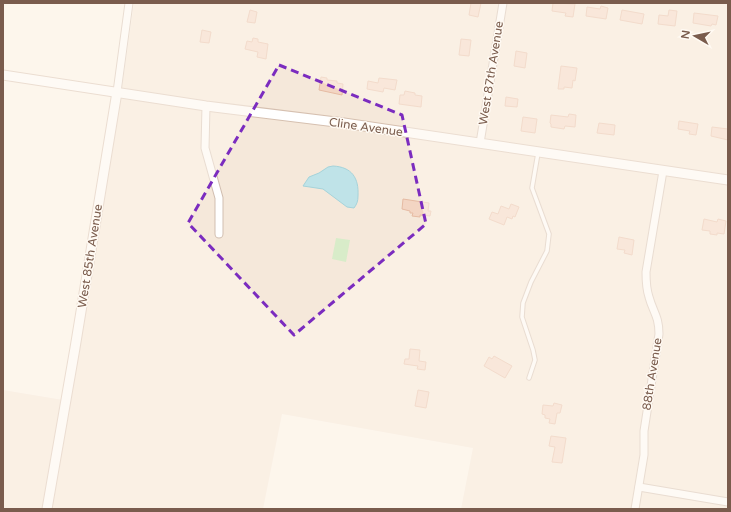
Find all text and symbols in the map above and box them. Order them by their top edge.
north arrow [675,16,715,56]
street label: West 87th Avenue [476,20,506,126]
text: N [679,29,693,40]
street label: Cline Avenue [328,115,404,139]
street label: West 85th Avenue [75,203,105,309]
street label: 88th Avenue [639,337,665,411]

